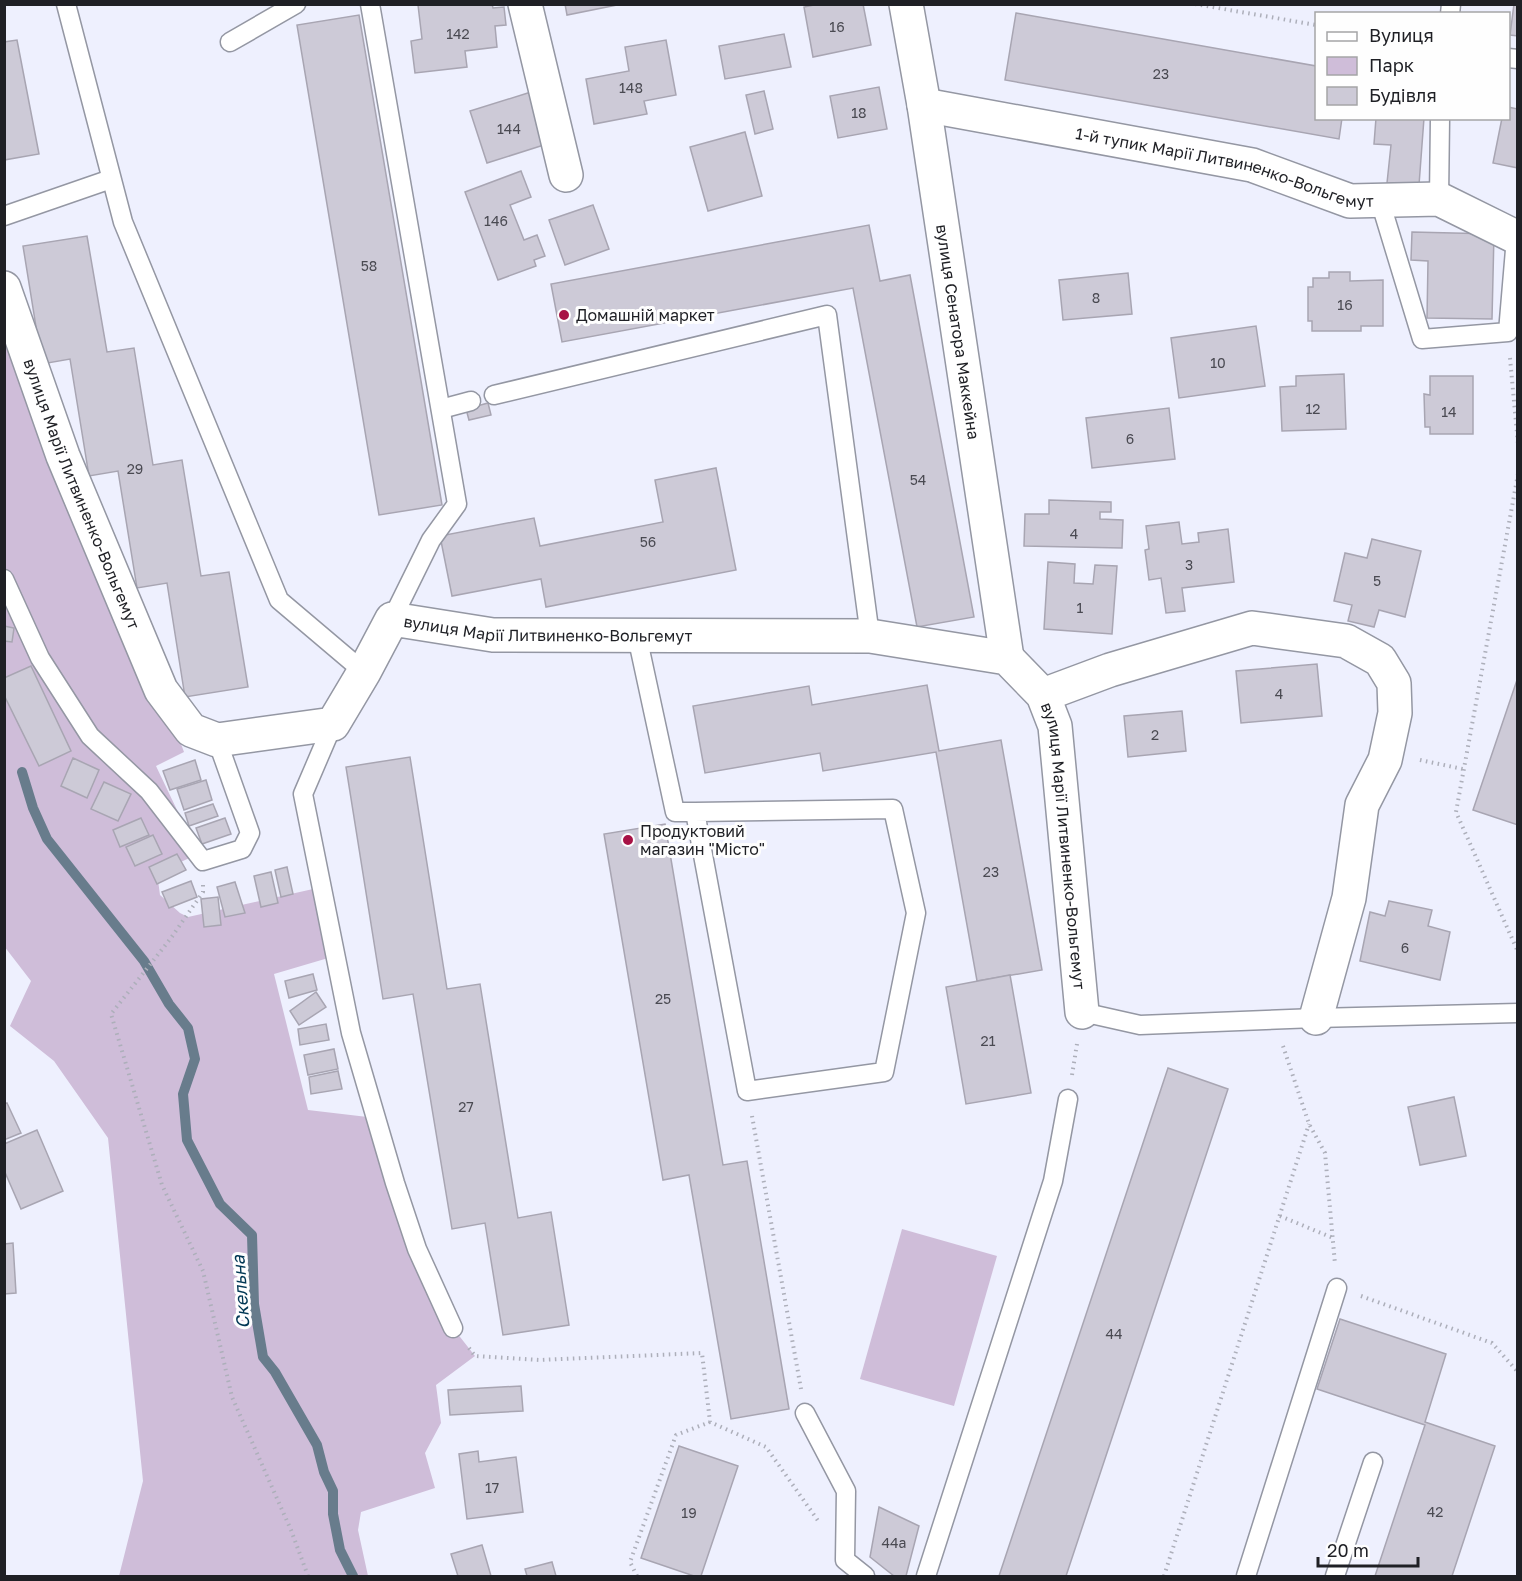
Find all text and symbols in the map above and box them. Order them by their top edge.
legend [1315,12,1510,120]
house number: 16 [829,18,845,35]
text: Вулиця [1369,24,1434,46]
house number: 142 [446,25,470,42]
text: Парк [1369,54,1414,76]
house number: 23 [1153,65,1169,82]
house number: 148 [619,79,643,96]
text: Будівля [1369,84,1437,106]
house number: 18 [851,104,867,121]
house number: 144 [497,120,521,137]
street label: 1-й тупик Марії Литвиненко-Вольгемут [1074,123,1374,211]
house number: 146 [484,212,508,229]
street label: вулиця Сенатора Маккейна [932,223,984,441]
house number: 58 [361,257,377,274]
house number: 8 [1092,289,1100,306]
house number: 16 [1337,296,1353,313]
place label: Домашній маркет [576,305,715,325]
marker: Домашній маркет [557,308,571,322]
house number: 10 [1210,354,1226,371]
street label: вулиця Марії Литвиненко-Вольгемут [19,356,144,632]
house number: 12 [1306,400,1320,417]
house number: 14 [1441,403,1457,420]
house number: 6 [1126,430,1134,447]
house number: 29 [127,460,143,477]
house number: 54 [910,471,926,488]
house number: 4 [1070,525,1078,542]
house number: 56 [640,533,656,550]
house number: 3 [1185,556,1193,573]
house number: 5 [1373,572,1381,589]
house number: 1 [1077,599,1084,616]
street label: вулиця Марії Литвиненко-Вольгемут [402,611,693,646]
house number: 4 [1275,685,1283,702]
street label: вулиця Марії Литвиненко-Вольгемут [1037,699,1090,991]
house number: 2 [1151,726,1159,743]
place label: Продуктовий магазин "Місто" [640,821,765,859]
marker: Продуктовий магазин "Місто" [621,833,635,847]
house number: 23 [983,863,999,880]
house number: 6 [1401,939,1409,956]
house number: 25 [655,990,671,1007]
house number: 21 [981,1032,996,1049]
house number: 27 [458,1098,474,1115]
water label: Скельна [226,1254,254,1329]
house number: 44 [1105,1325,1123,1342]
house number: 17 [485,1479,499,1496]
house number: 42 [1427,1503,1443,1520]
house number: 19 [681,1504,697,1521]
scale bar [1318,1530,1418,1568]
house number: 44а [882,1534,907,1551]
text: 20 m [1327,1539,1369,1561]

